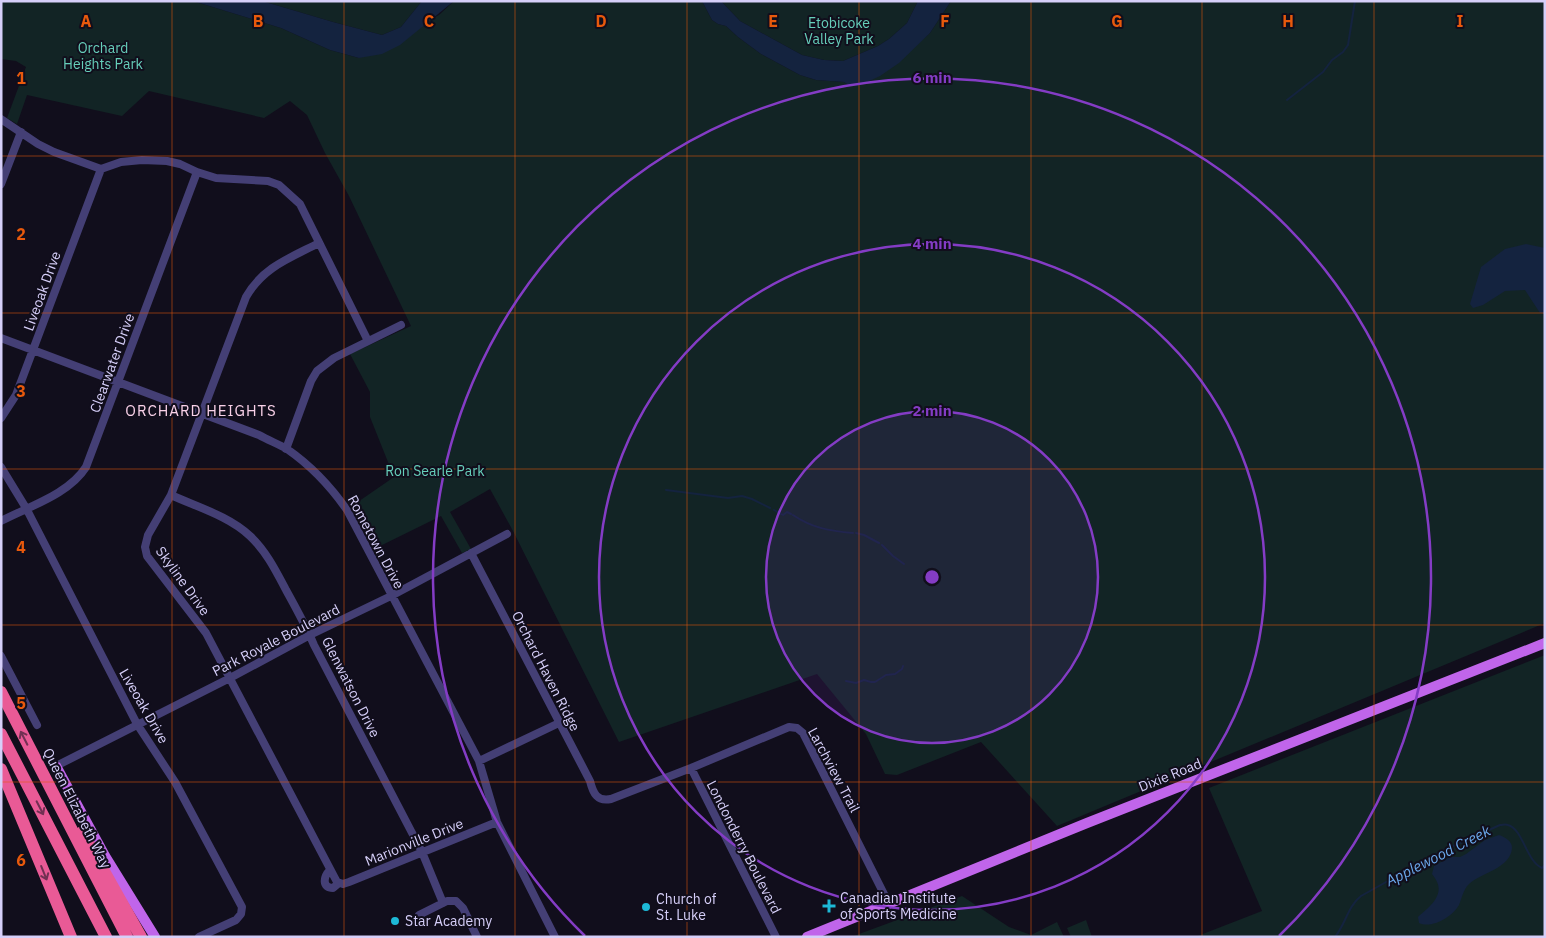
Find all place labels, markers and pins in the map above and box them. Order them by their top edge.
centre of rings [923,568,941,586]
place label: Canadian Institute of Sports Medicine [840,889,957,923]
place label: Church of St. Luke [656,890,717,924]
marker: Canadian Institute of Sports Medicine [822,899,836,913]
marker: Church of St. Luke [640,901,652,913]
place label: Star Academy [405,912,492,930]
marker: Star Academy [389,915,401,927]

